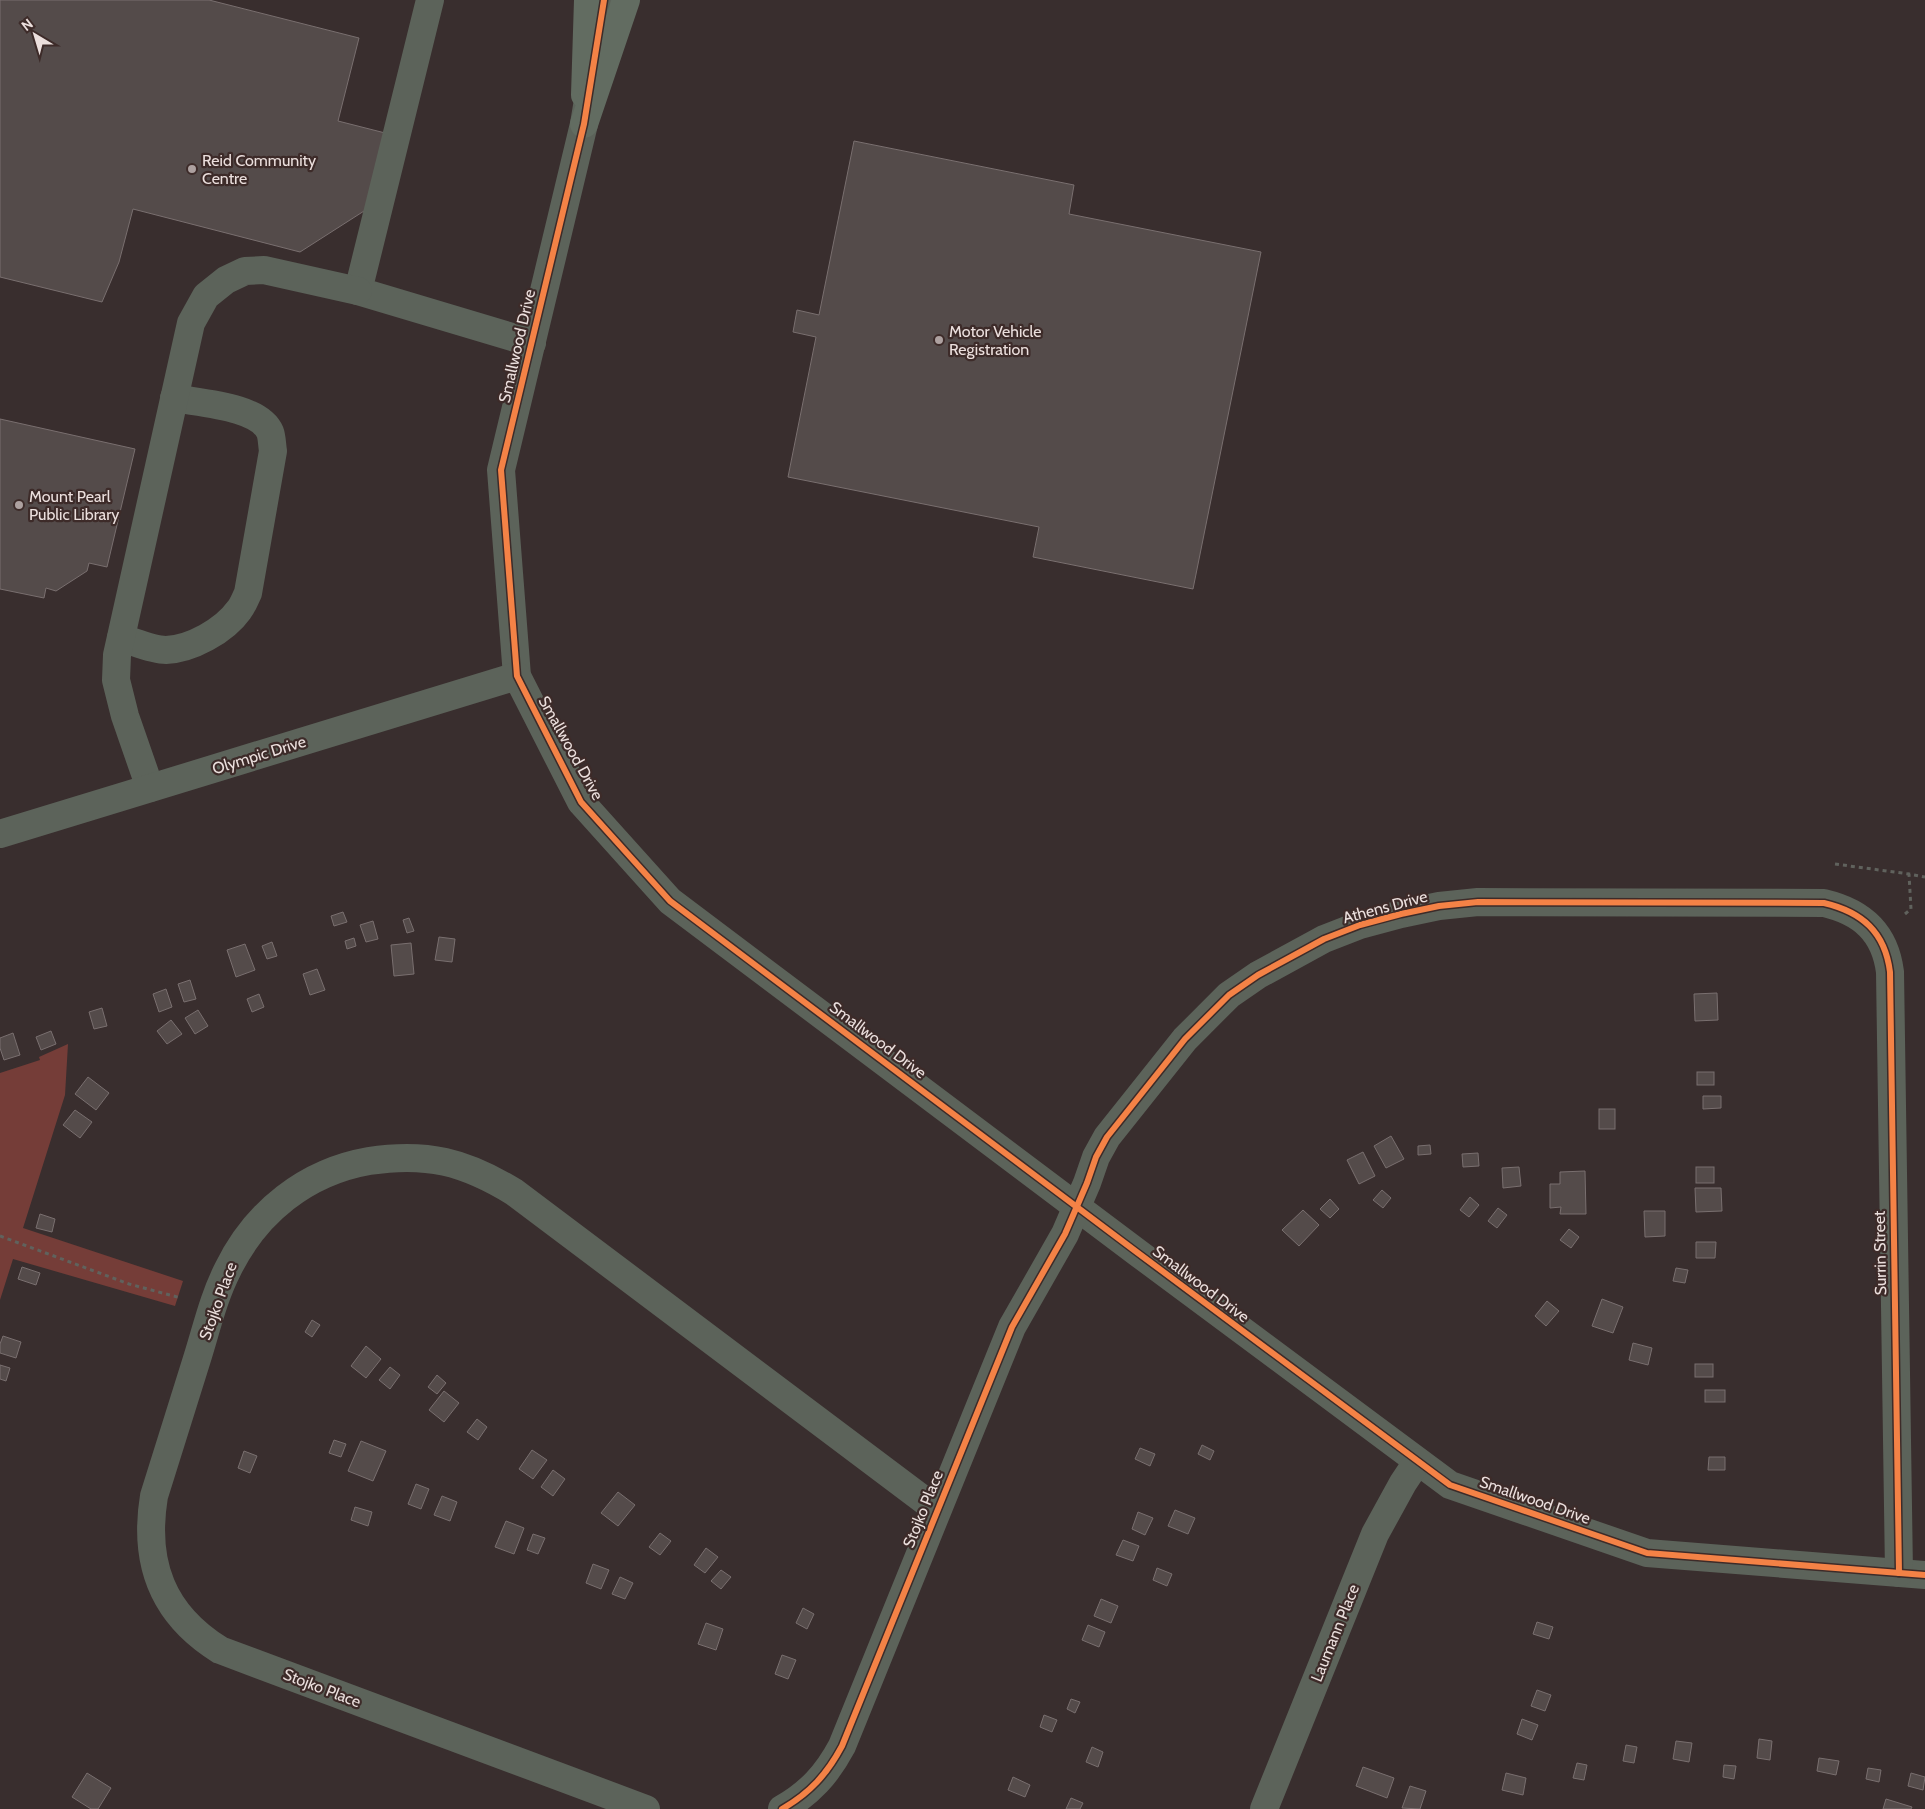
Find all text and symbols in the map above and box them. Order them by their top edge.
north arrow [10,10,60,60]
text: N [18,15,36,35]
place label: Reid Community Centre [202,151,316,188]
marker: Reid Community Centre [186,163,198,175]
street label: Smallwood Drive [495,287,539,405]
place label: Motor Vehicle Registration [949,322,1041,359]
marker: Motor Vehicle Registration [933,334,945,346]
place label: Mount Pearl Public Library [29,487,119,524]
marker: Mount Pearl Public Library [13,499,25,511]
street label: Smallwood Drive [535,693,607,803]
street label: Olympic Drive [210,732,308,778]
street label: Athens Drive [1341,887,1429,927]
street label: Smallwood Drive [826,998,930,1082]
street label: Surrin Street [1870,1210,1890,1296]
street label: Smallwood Drive [1149,1242,1253,1326]
street label: Stojko Place [195,1259,241,1343]
street label: Stojko Place [899,1468,947,1550]
street label: Smallwood Drive [1477,1472,1593,1528]
street label: Laumann Place [1307,1582,1363,1684]
street label: Stojko Place [280,1664,364,1712]

